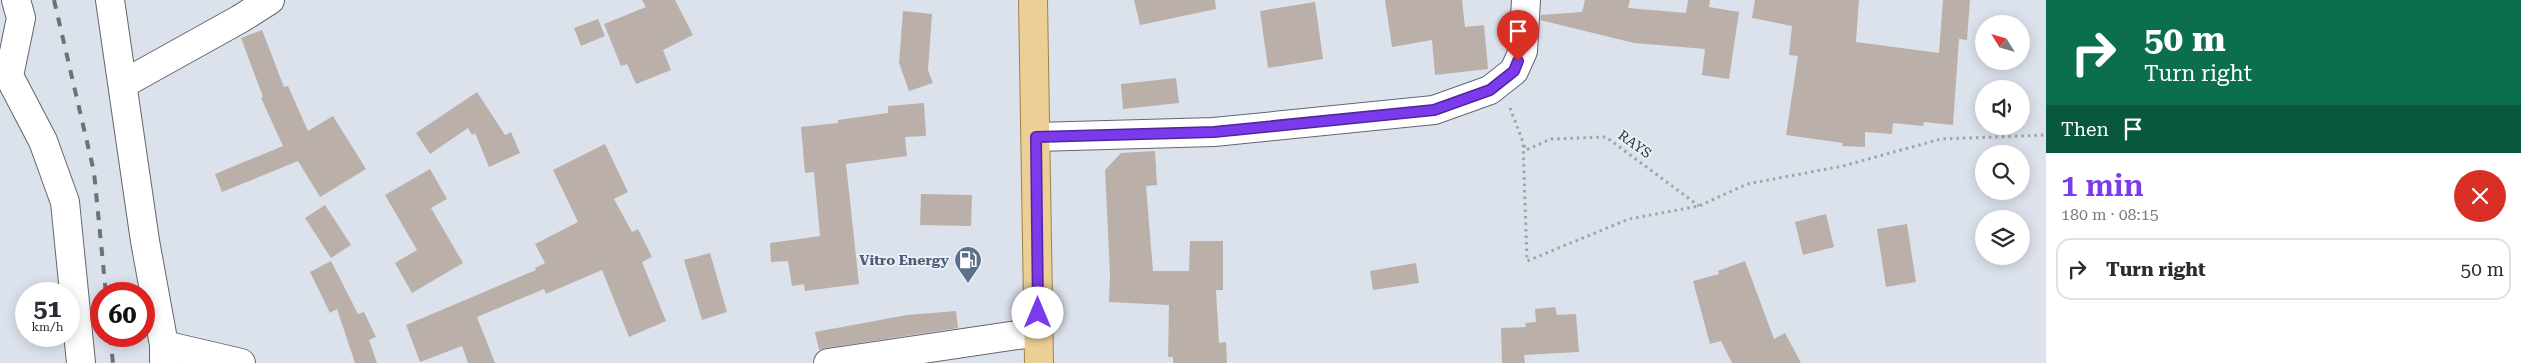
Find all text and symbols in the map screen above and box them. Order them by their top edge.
pin [1497,10,1539,61]
north arrow [1975,15,2030,70]
map controls [1975,15,2030,265]
icon: arrive [1504,17,1532,45]
text: 50 m [2144,19,2226,60]
icon: right [2061,20,2126,85]
text: Turn right [2144,61,2252,86]
button: sound [1975,80,2030,135]
icon: arrive [2119,115,2147,143]
text: Then [2061,118,2109,141]
street label: RAYS [1615,127,1655,161]
button: search [1975,145,2030,200]
text: 1 min [2061,168,2144,203]
button: close [2454,170,2506,222]
text: 180 m · 08:15 [2061,205,2159,224]
button: layers [1975,210,2030,265]
fuel station icon: Vitro Energy [953,245,983,284]
place label: Vitro Energy [859,252,950,268]
icon: right [2063,255,2091,283]
text: Turn right [2106,258,2206,281]
text: 50 m [2461,258,2504,281]
speed limit sign: 60 [90,282,155,347]
position arrow [1011,286,1063,338]
text: 51 [33,294,62,323]
text: km/h [31,320,64,334]

